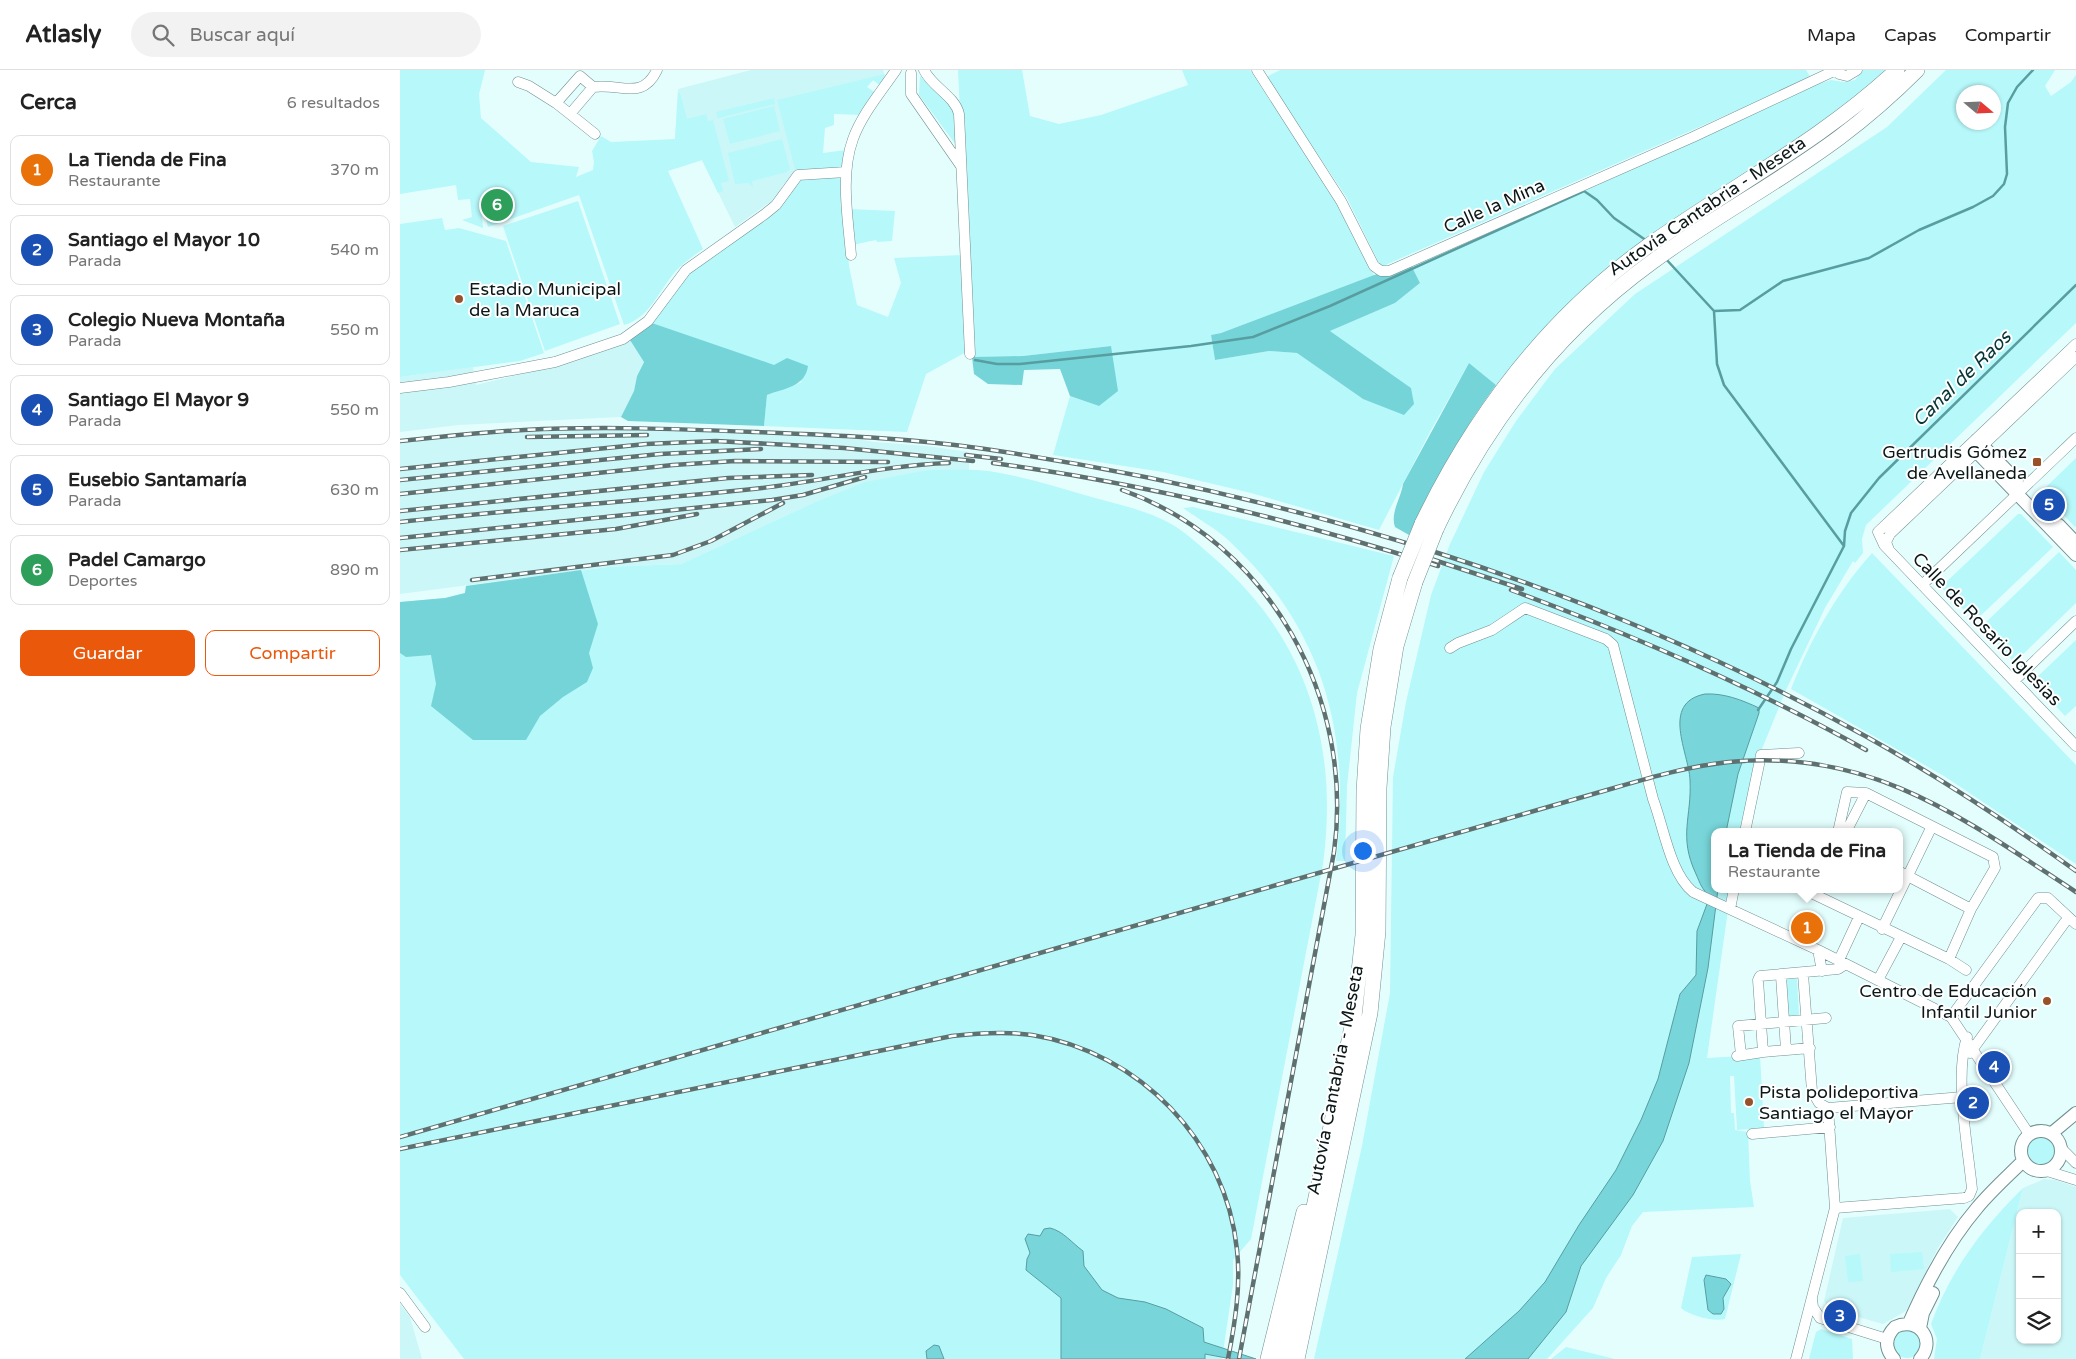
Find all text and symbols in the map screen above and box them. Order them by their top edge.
search box [131,12,481,57]
text: Atlasly [25,20,101,49]
icon: search [149,21,177,49]
text: Buscar aquí [189,24,295,46]
text: Mapa [1807,24,1856,46]
text: Capas [1884,24,1937,46]
text: Compartir [1965,24,2051,46]
north arrow [1956,85,2001,130]
text: Cerca [20,90,77,115]
text: 6 resultados [287,93,380,113]
street label: Autovía Cantabria - Meseta [1604,132,1810,280]
text: La Tienda de Fina [68,149,227,171]
text: 1 [32,160,42,180]
text: 370 m [330,160,379,180]
text: Restaurante [68,171,161,191]
street label: Calle la Mina [1440,174,1548,238]
pin: 6 [481,186,513,224]
text: Santiago el Mayor 10 [68,229,260,251]
text: 2 [32,240,42,260]
text: 540 m [330,240,379,260]
text: Parada [68,251,122,271]
place label: Estadio Municipal de la Maruca [469,278,621,321]
marker: Estadio Municipal de la Maruca [453,293,465,305]
text: Colegio Nueva Montaña [68,309,285,331]
text: 3 [32,320,42,340]
text: 550 m [330,320,379,340]
water label: Canal de Raos [1908,325,2017,431]
text: Parada [68,331,122,351]
text: Santiago El Mayor 9 [68,389,249,411]
text: 4 [32,400,42,420]
text: 550 m [330,400,379,420]
text: Parada [68,411,122,431]
place label: Gertrudis Gómez de Avellaneda [1882,441,2027,484]
marker: Gertrudis Gómez de Avellaneda [2031,456,2043,468]
text: Eusebio Santamaría [68,469,247,491]
text: 5 [32,480,42,500]
text: 630 m [330,480,379,500]
pin: 5 [2033,486,2065,524]
text: Parada [68,491,122,511]
street label: Calle de Rosario Iglesias [1908,548,2066,710]
text: Padel Camargo [68,549,206,571]
text: 6 [32,560,42,580]
text: 890 m [330,560,379,580]
text: Deportes [68,571,137,591]
button: Guardar [20,630,195,676]
button: Compartir [205,630,380,676]
popup [1711,828,1903,893]
your location [1350,838,1376,864]
text: La Tienda de Fina [1728,840,1886,862]
text: Restaurante [1728,862,1820,882]
pin: 1 [1791,909,1823,947]
street label: Autovía Cantabria - Meseta [1302,963,1368,1197]
place label: Centro de Educación Infantil Junior [1859,980,2037,1023]
marker: Centro de Educación Infantil Junior [2041,995,2053,1007]
pin: 4 [1978,1048,2010,1086]
place label: Pista polideportiva Santiago el Mayor [1759,1081,1919,1124]
pin: 2 [1957,1084,1989,1122]
marker: Pista polideportiva Santiago el Mayor [1743,1096,1755,1108]
map controls [2016,1209,2061,1344]
button: + [2016,1209,2061,1254]
button: − [2016,1254,2061,1299]
pin: 3 [1824,1297,1856,1335]
button: layers [2016,1299,2061,1344]

